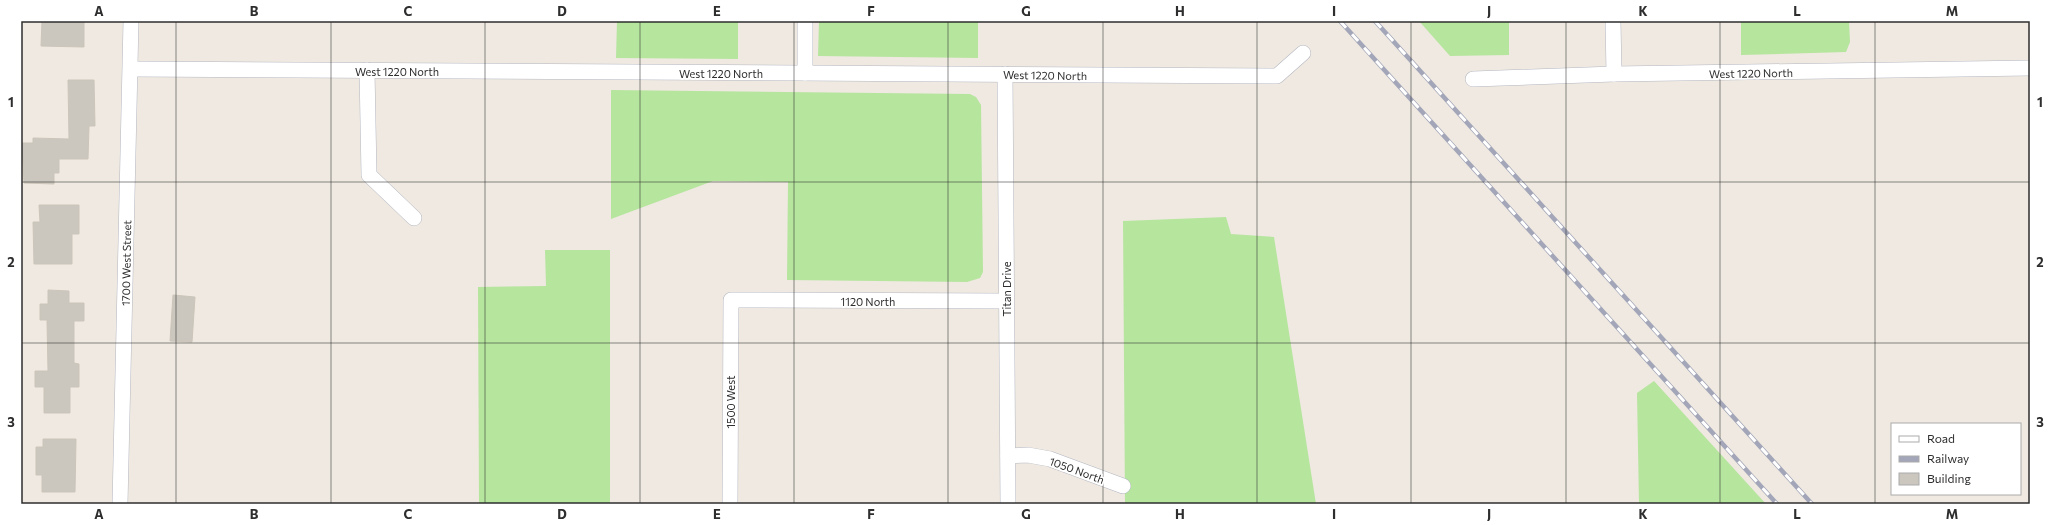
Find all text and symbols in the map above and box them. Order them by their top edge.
text: A [94,3,104,19]
text: B [250,3,259,19]
text: C [404,3,413,19]
text: D [557,3,567,19]
text: E [713,3,721,19]
text: F [867,3,875,19]
text: G [1021,3,1031,19]
text: H [1175,3,1185,19]
text: I [1332,3,1336,19]
text: J [1487,3,1491,19]
text: K [1638,3,1648,19]
text: L [1793,3,1801,19]
text: M [1946,3,1958,19]
street label: West 1220 North [355,65,439,78]
street label: West 1220 North [1709,66,1793,80]
street label: West 1220 North [679,67,763,80]
street label: West 1220 North [1003,68,1087,82]
text: 1 [8,94,14,110]
text: 1 [2037,94,2043,110]
street label: 1700 West Street [119,219,133,306]
text: 2 [7,254,15,270]
text: 2 [2036,254,2044,270]
street label: Titan Drive [1000,261,1013,317]
street label: 1120 North [841,295,895,308]
street label: 1500 West [724,375,737,429]
text: 3 [7,414,15,430]
text: 3 [2036,414,2044,430]
legend [1891,423,2021,495]
text: Road [1927,431,1955,445]
text: Railway [1927,451,1969,465]
street label: 1050 North [1048,454,1106,486]
text: Building [1927,471,1971,485]
text: A [94,506,104,522]
text: B [250,506,259,522]
text: C [404,506,413,522]
text: D [557,506,567,522]
text: E [713,506,721,522]
text: F [867,506,875,522]
text: G [1021,506,1031,522]
text: H [1175,506,1185,522]
text: I [1332,506,1336,522]
text: J [1487,506,1491,522]
text: K [1638,506,1648,522]
text: L [1793,506,1801,522]
text: M [1946,506,1958,522]

